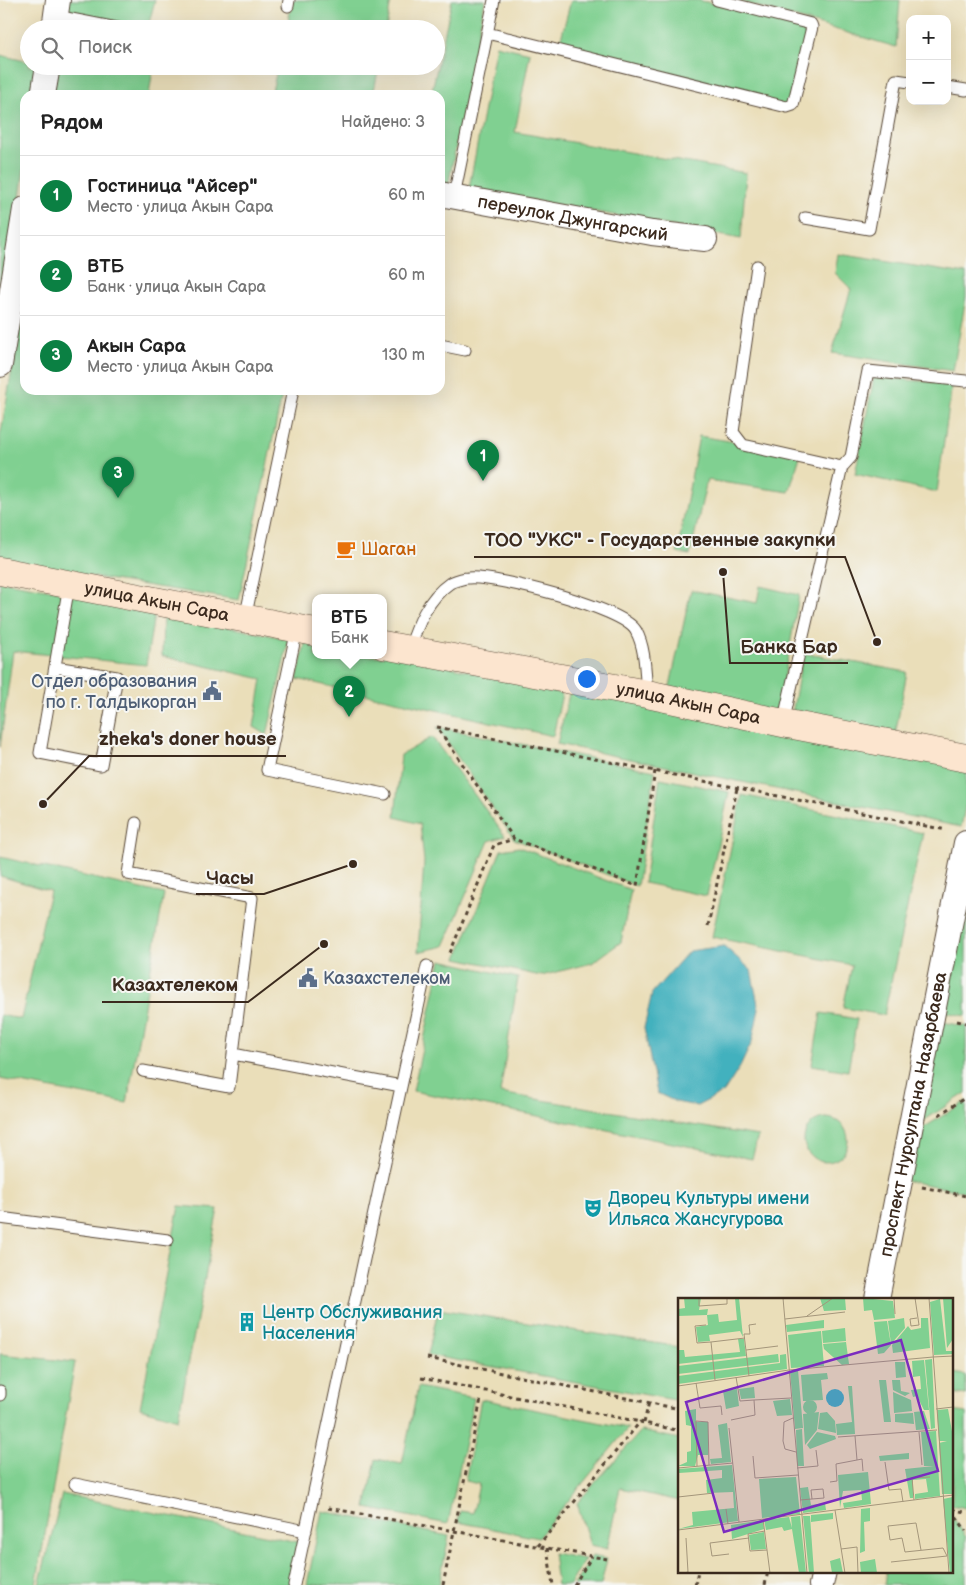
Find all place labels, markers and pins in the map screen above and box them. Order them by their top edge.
pin: 1 [467,440,499,481]
pin: 3 [102,457,134,498]
callout: ТОО "УКС" - Государственные закупки [474,523,845,557]
cafe icon: Шаган [335,538,357,560]
place label: Шаган [361,539,416,560]
callout: Банка Бар [730,629,848,663]
place label: Отдел образования по г. Талдыкорган [31,671,197,713]
pin: 2 [333,676,365,717]
public building icon: Отдел образования по г. Талдыкорган [201,680,223,702]
callout: zheka's doner house [89,722,286,756]
callout: Часы [196,860,264,894]
public building icon: Казахстелеком [297,967,319,989]
callout: Казахтелеком [102,968,248,1002]
place label: Казахстелеком [323,968,451,989]
place label: Дворец Культуры имени Ильяса Жансугурова [608,1188,809,1230]
theatre icon: Дворец Культуры имени Ильяса Жансугурова [582,1197,604,1219]
place label: Центр Обслуживания Населения [262,1302,442,1344]
building icon: Центр Обслуживания Населения [236,1311,258,1333]

